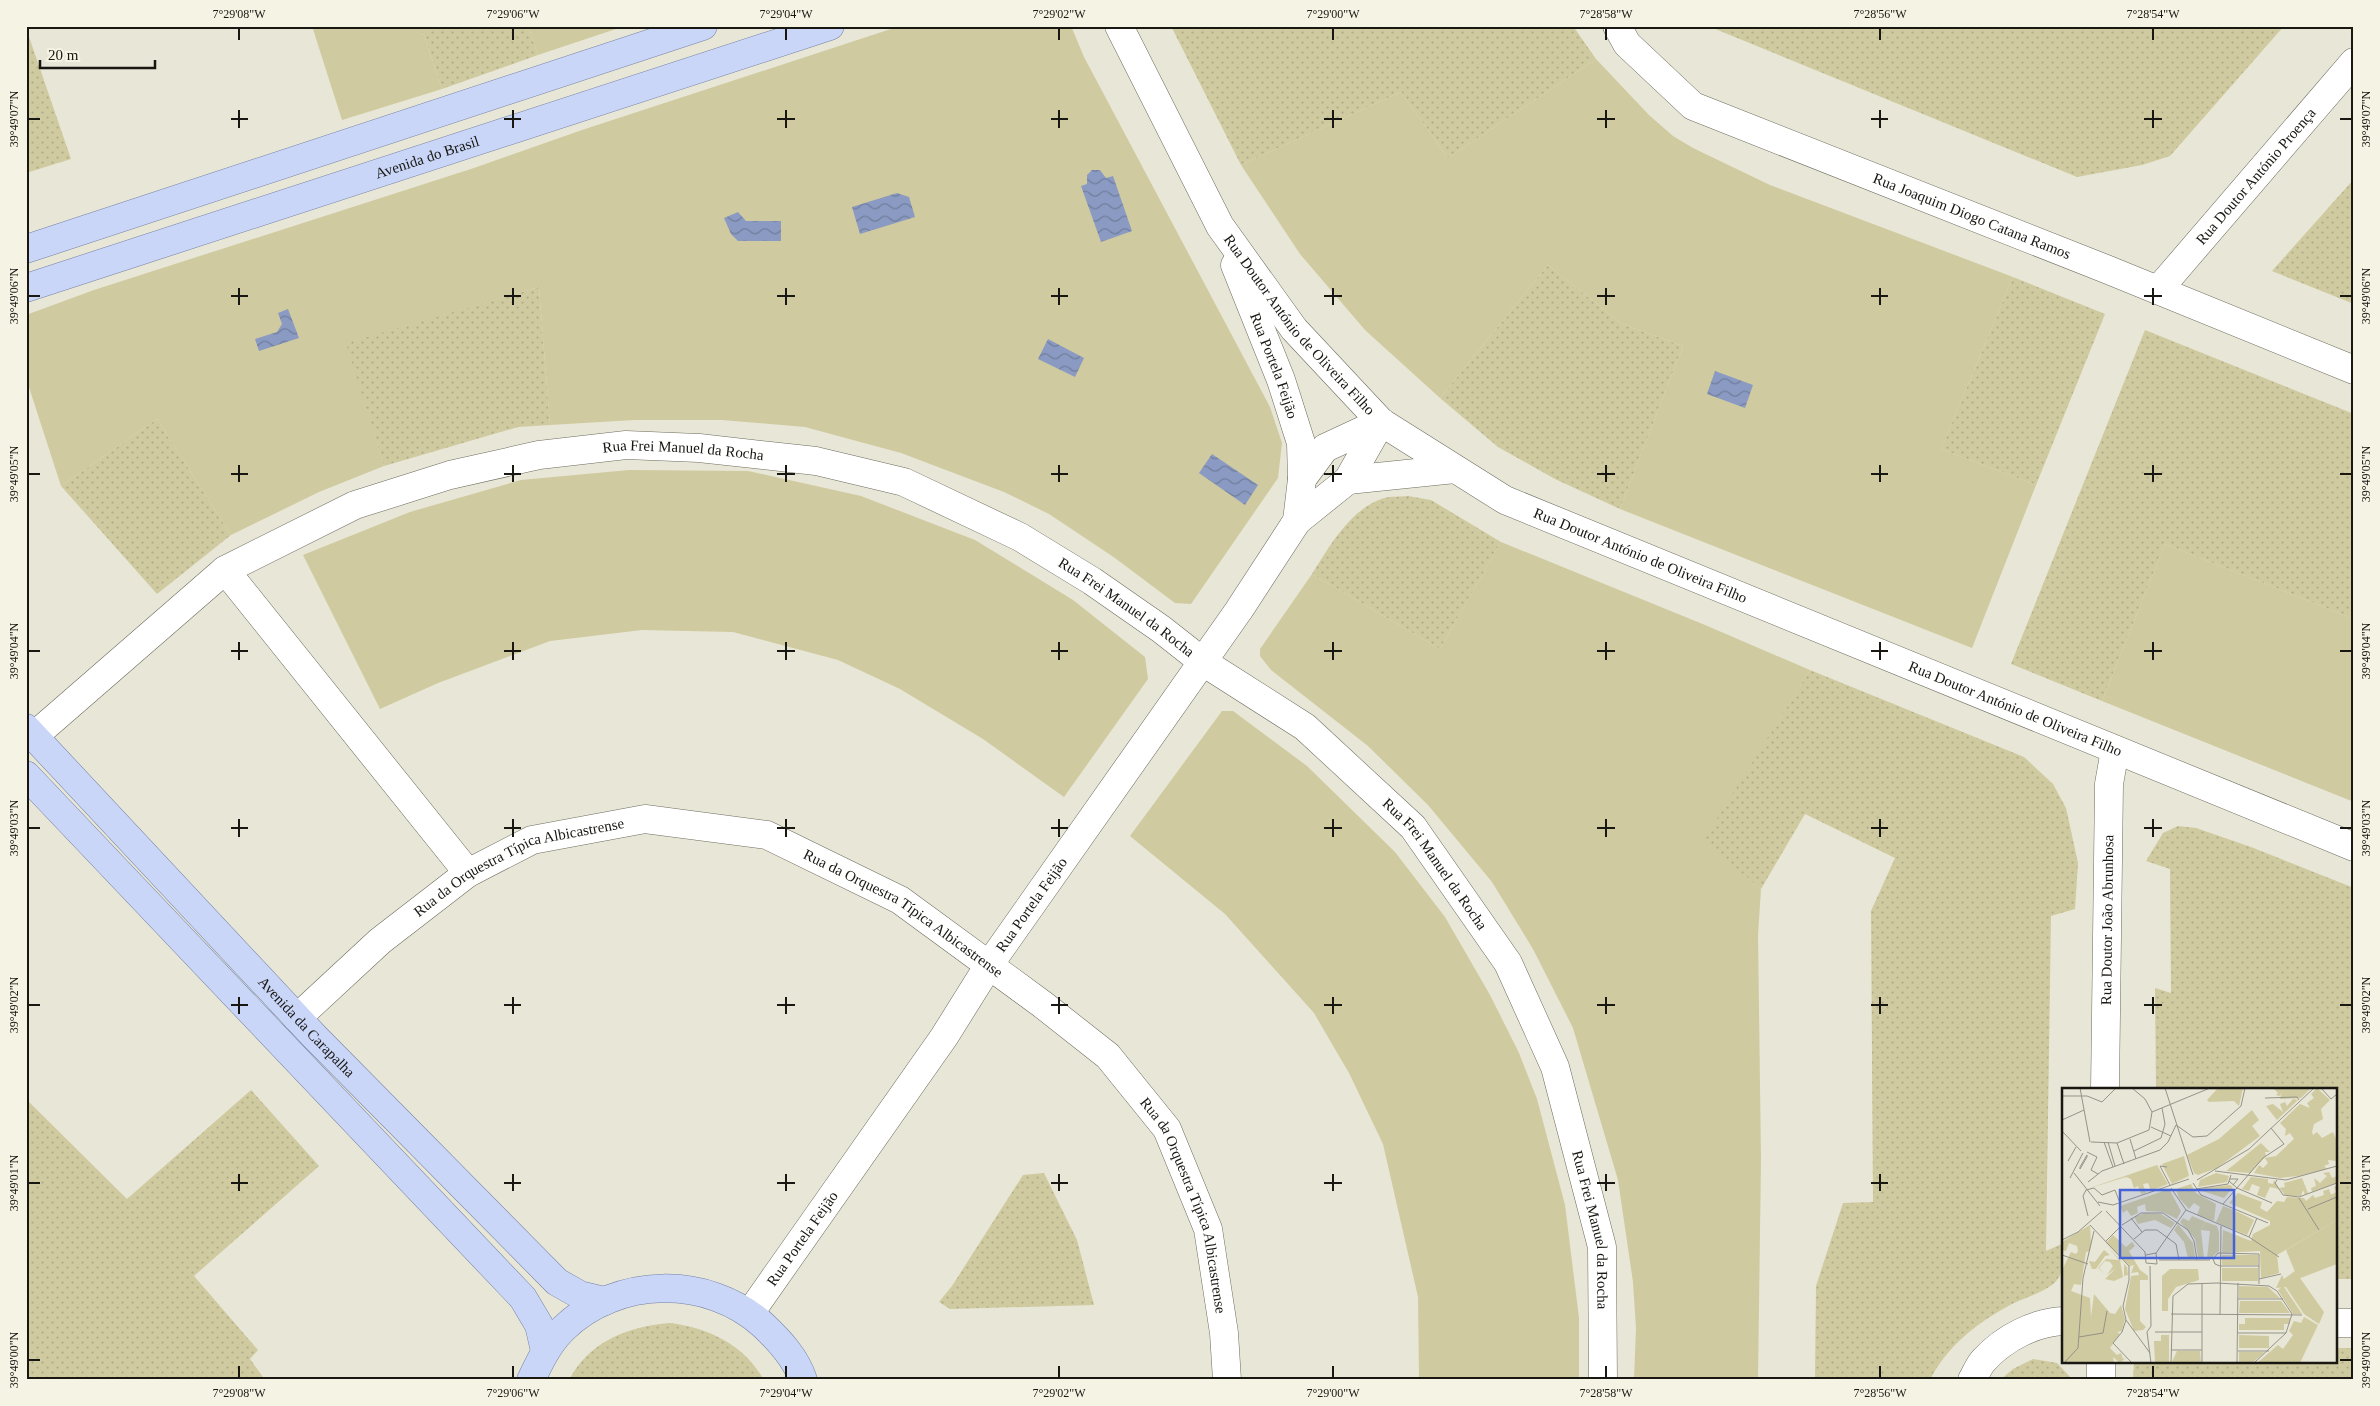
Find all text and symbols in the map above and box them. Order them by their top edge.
text: 7°29'08"W [212,7,266,21]
text: 7°29'06"W [486,7,540,21]
text: 7°29'04"W [759,7,813,21]
text: 7°29'02"W [1032,7,1086,21]
text: 7°29'00"W [1306,7,1360,21]
text: 7°28'58"W [1579,7,1633,21]
text: 7°28'56"W [1853,7,1907,21]
text: 7°28'54"W [2126,7,2180,21]
scale bar [40,38,155,70]
text: 20 m [48,47,79,63]
text: 39°49'07"N [7,90,21,147]
text: 39°49'07"N [2359,90,2373,147]
street label: Rua Doutor António Proença [2193,105,2319,248]
street label: Avenida do Brasil [373,133,481,182]
street label: Rua Joaquim Diogo Catana Ramos [1871,170,2073,262]
street label: Rua Doutor António de Oliveira Filho [1221,231,1378,418]
text: 39°49'06"N [7,267,21,324]
text: 39°49'06"N [2359,267,2373,324]
street label: Rua Portela Feijão [1247,310,1301,421]
street label: Rua Frei Manuel da Rocha [602,437,765,463]
text: 39°49'05"N [7,445,21,502]
text: 39°49'05"N [2359,445,2373,502]
street label: Rua Doutor António de Oliveira Filho [1531,505,1749,606]
street label: Rua Frei Manuel da Rocha [1056,555,1198,660]
text: 39°49'04"N [7,622,21,679]
text: 39°49'04"N [2359,622,2373,679]
street label: Rua Doutor António de Oliveira Filho [1906,658,2124,759]
street label: Rua Frei Manuel da Rocha [1379,795,1490,933]
text: 39°49'03"N [7,799,21,856]
text: 39°49'03"N [2359,799,2373,856]
street label: Rua da Orquestra Típica Albicastrense [411,815,626,920]
street label: Rua Doutor João Abrunhosa [2098,834,2116,1005]
street label: Rua da Orquestra Típica Albicastrense [801,846,1006,981]
street label: Rua Portela Feijão [993,854,1070,955]
street label: Avenida da Carapalha [255,974,358,1081]
text: 39°49'02"N [7,976,21,1033]
text: 39°49'02"N [2359,976,2373,1033]
inset map [2062,1088,2338,1364]
street label: Rua da Orquestra Típica Albicastrense [1137,1094,1229,1315]
street label: Rua Frei Manuel da Rocha [1569,1149,1610,1310]
text: 39°49'01"N [7,1154,21,1211]
text: 39°49'01"N [2359,1154,2373,1211]
street label: Rua Portela Feijão [764,1188,841,1289]
text: 39°49'00"N [7,1331,21,1388]
text: 39°49'00"N [2359,1331,2373,1388]
text: 7°29'08"W [212,1386,266,1400]
text: 7°29'06"W [486,1386,540,1400]
text: 7°29'04"W [759,1386,813,1400]
text: 7°29'02"W [1032,1386,1086,1400]
text: 7°29'00"W [1306,1386,1360,1400]
text: 7°28'58"W [1579,1386,1633,1400]
text: 7°28'56"W [1853,1386,1907,1400]
text: 7°28'54"W [2126,1386,2180,1400]

